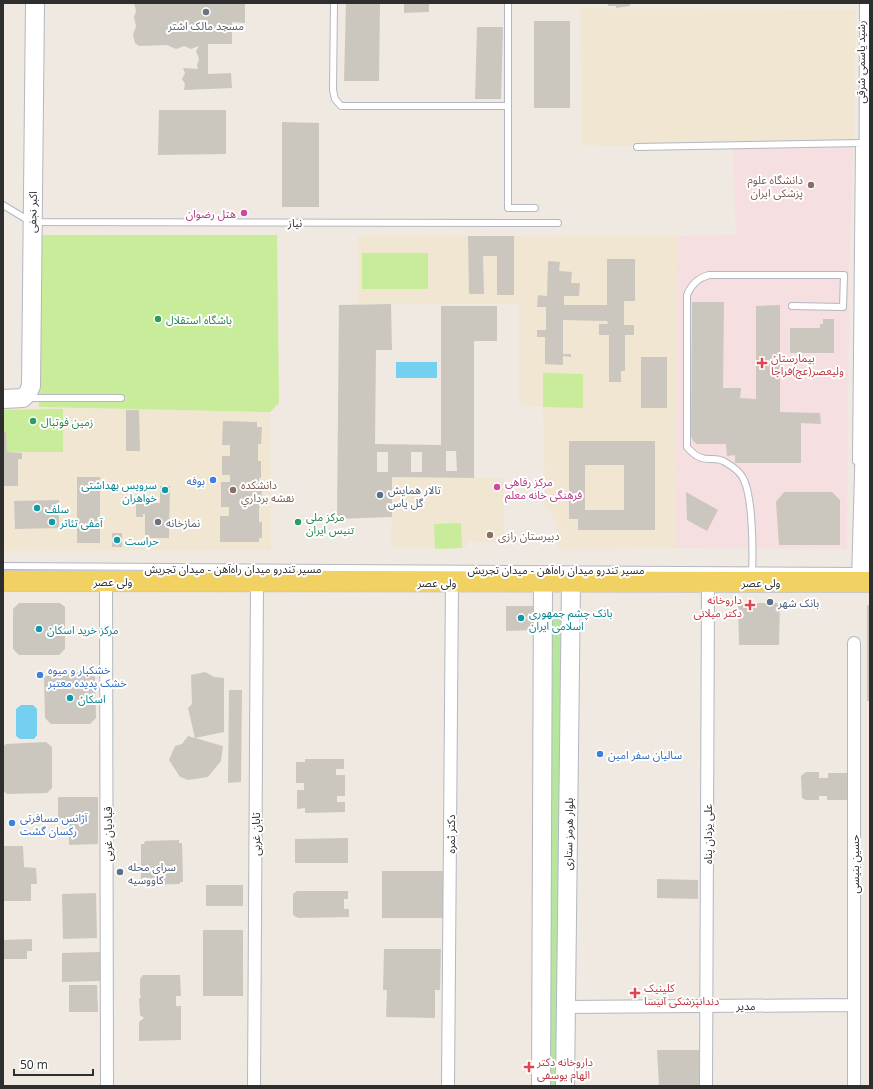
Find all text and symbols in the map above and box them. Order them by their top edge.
marker: مسجد مالک اشتر [201,7,211,17]
place label: مسجد مالک اشتر [167,18,244,33]
street label: رشید یاسمی شرقی [853,20,868,104]
place label: دانشگاه علوم پزشکی ایران [747,172,803,201]
marker: دانشگاه علوم پزشکی ایران [806,180,816,190]
street label: اکبر نجفی [24,191,40,233]
place label: هتل رضوان [186,206,236,221]
marker: هتل رضوان [239,208,249,218]
street label: نیاز [287,215,302,230]
place label: باشگاه استقلال [166,312,232,327]
marker: باشگاه استقلال [153,314,163,324]
place label: بیمارستان ولیعصر(عج)فراجا [771,350,844,379]
marker: بیمارستان ولیعصر(عج)فراجا [756,357,768,369]
place label: زمین فوتبال [41,414,93,429]
marker: زمین فوتبال [28,416,38,426]
place label: بوفه [187,473,205,488]
place label: مرکز رفاهی فرهنگی خانه معلم [505,474,582,504]
marker: بوفه [208,475,218,485]
place label: سرویس بهداشتی خواهران [81,477,158,505]
place label: دانشكده نقشه برداري [241,477,294,507]
place label: تالار همایش گل یاس [388,482,441,510]
marker: مرکز رفاهی فرهنگی خانه معلم [492,482,502,492]
marker: سرویس بهداشتی خواهران [160,485,170,495]
marker: دانشكده نقشه برداري [228,485,238,495]
marker: تالار همایش گل یاس [375,490,385,500]
place label: سلف [45,501,69,516]
marker: سلف [32,503,42,513]
place label: مرکز ملی تنیس ایران [306,509,354,537]
place label: آمفی تئاتر [59,515,103,530]
place label: نمازخانه [166,515,200,530]
marker: آمفی تئاتر [47,517,57,527]
marker: نمازخانه [153,517,163,527]
marker: مرکز ملی تنیس ایران [293,517,303,527]
place label: دبیرستان رازی [498,528,559,543]
marker: دبیرستان رازی [485,530,495,540]
place label: حراست [125,533,159,548]
marker: حراست [112,535,122,545]
street label: مسیر تندرو میدان راه‌آهن - میدان تجریش [144,561,322,576]
street label: مسیر تندرو میدان راه‌آهن - میدان تجریش [467,562,645,577]
street label: ولی عصر [92,574,133,589]
street label: ولی عصر [416,575,457,590]
street label: ولی عصر [740,575,781,590]
place label: داروخانه دکتر میلانی [693,592,742,620]
place label: بانک شهر [777,595,819,610]
marker: بانک شهر [765,597,775,607]
marker: داروخانه دکتر میلانی [745,600,755,610]
place label: بانک چشم جمهوری اسلامی ایران [529,605,613,633]
marker: بانک چشم جمهوری اسلامی ایران [516,613,526,623]
place label: مرکز خرید اسکان [47,622,119,637]
marker: مرکز خرید اسکان [34,624,44,634]
place label: خشکبار و میوه خشک پدیده معتبر [47,662,127,691]
marker: خشکبار و میوه خشک پدیده معتبر [35,670,45,680]
place label: اسکان [78,691,106,706]
marker: اسکان [65,693,75,703]
place label: سالیان سفر امین [608,747,683,762]
marker: سالیان سفر امین [595,749,605,759]
street label: بلوار هرمز ستاری [560,798,576,870]
street label: علی یزدان پناه [700,803,716,864]
street label: قبادیان غربی [100,807,115,861]
place label: آژانس مسافرتی رکسان گشت [20,810,88,838]
street label: تابان غربی [248,812,263,856]
street label: دکتر ثمره [443,814,458,854]
marker: آژانس مسافرتی رکسان گشت [7,818,17,828]
street label: حسین بنیسی [847,834,862,894]
place label: سرای محله کاووسیه [128,859,176,887]
marker: سرای محله کاووسیه [115,867,125,877]
place label: کلینیک دندانپزشکی آنیسا [644,980,719,1009]
marker: کلینیک دندانپزشکی آنیسا [629,987,641,999]
street label: مدیر [735,998,756,1013]
scale bar [14,1051,93,1077]
place label: داروخانه دکتر الهام یوسفی [536,1054,593,1083]
text: 50 m [20,1056,48,1073]
marker: داروخانه دکتر الهام یوسفی [524,1062,534,1072]

